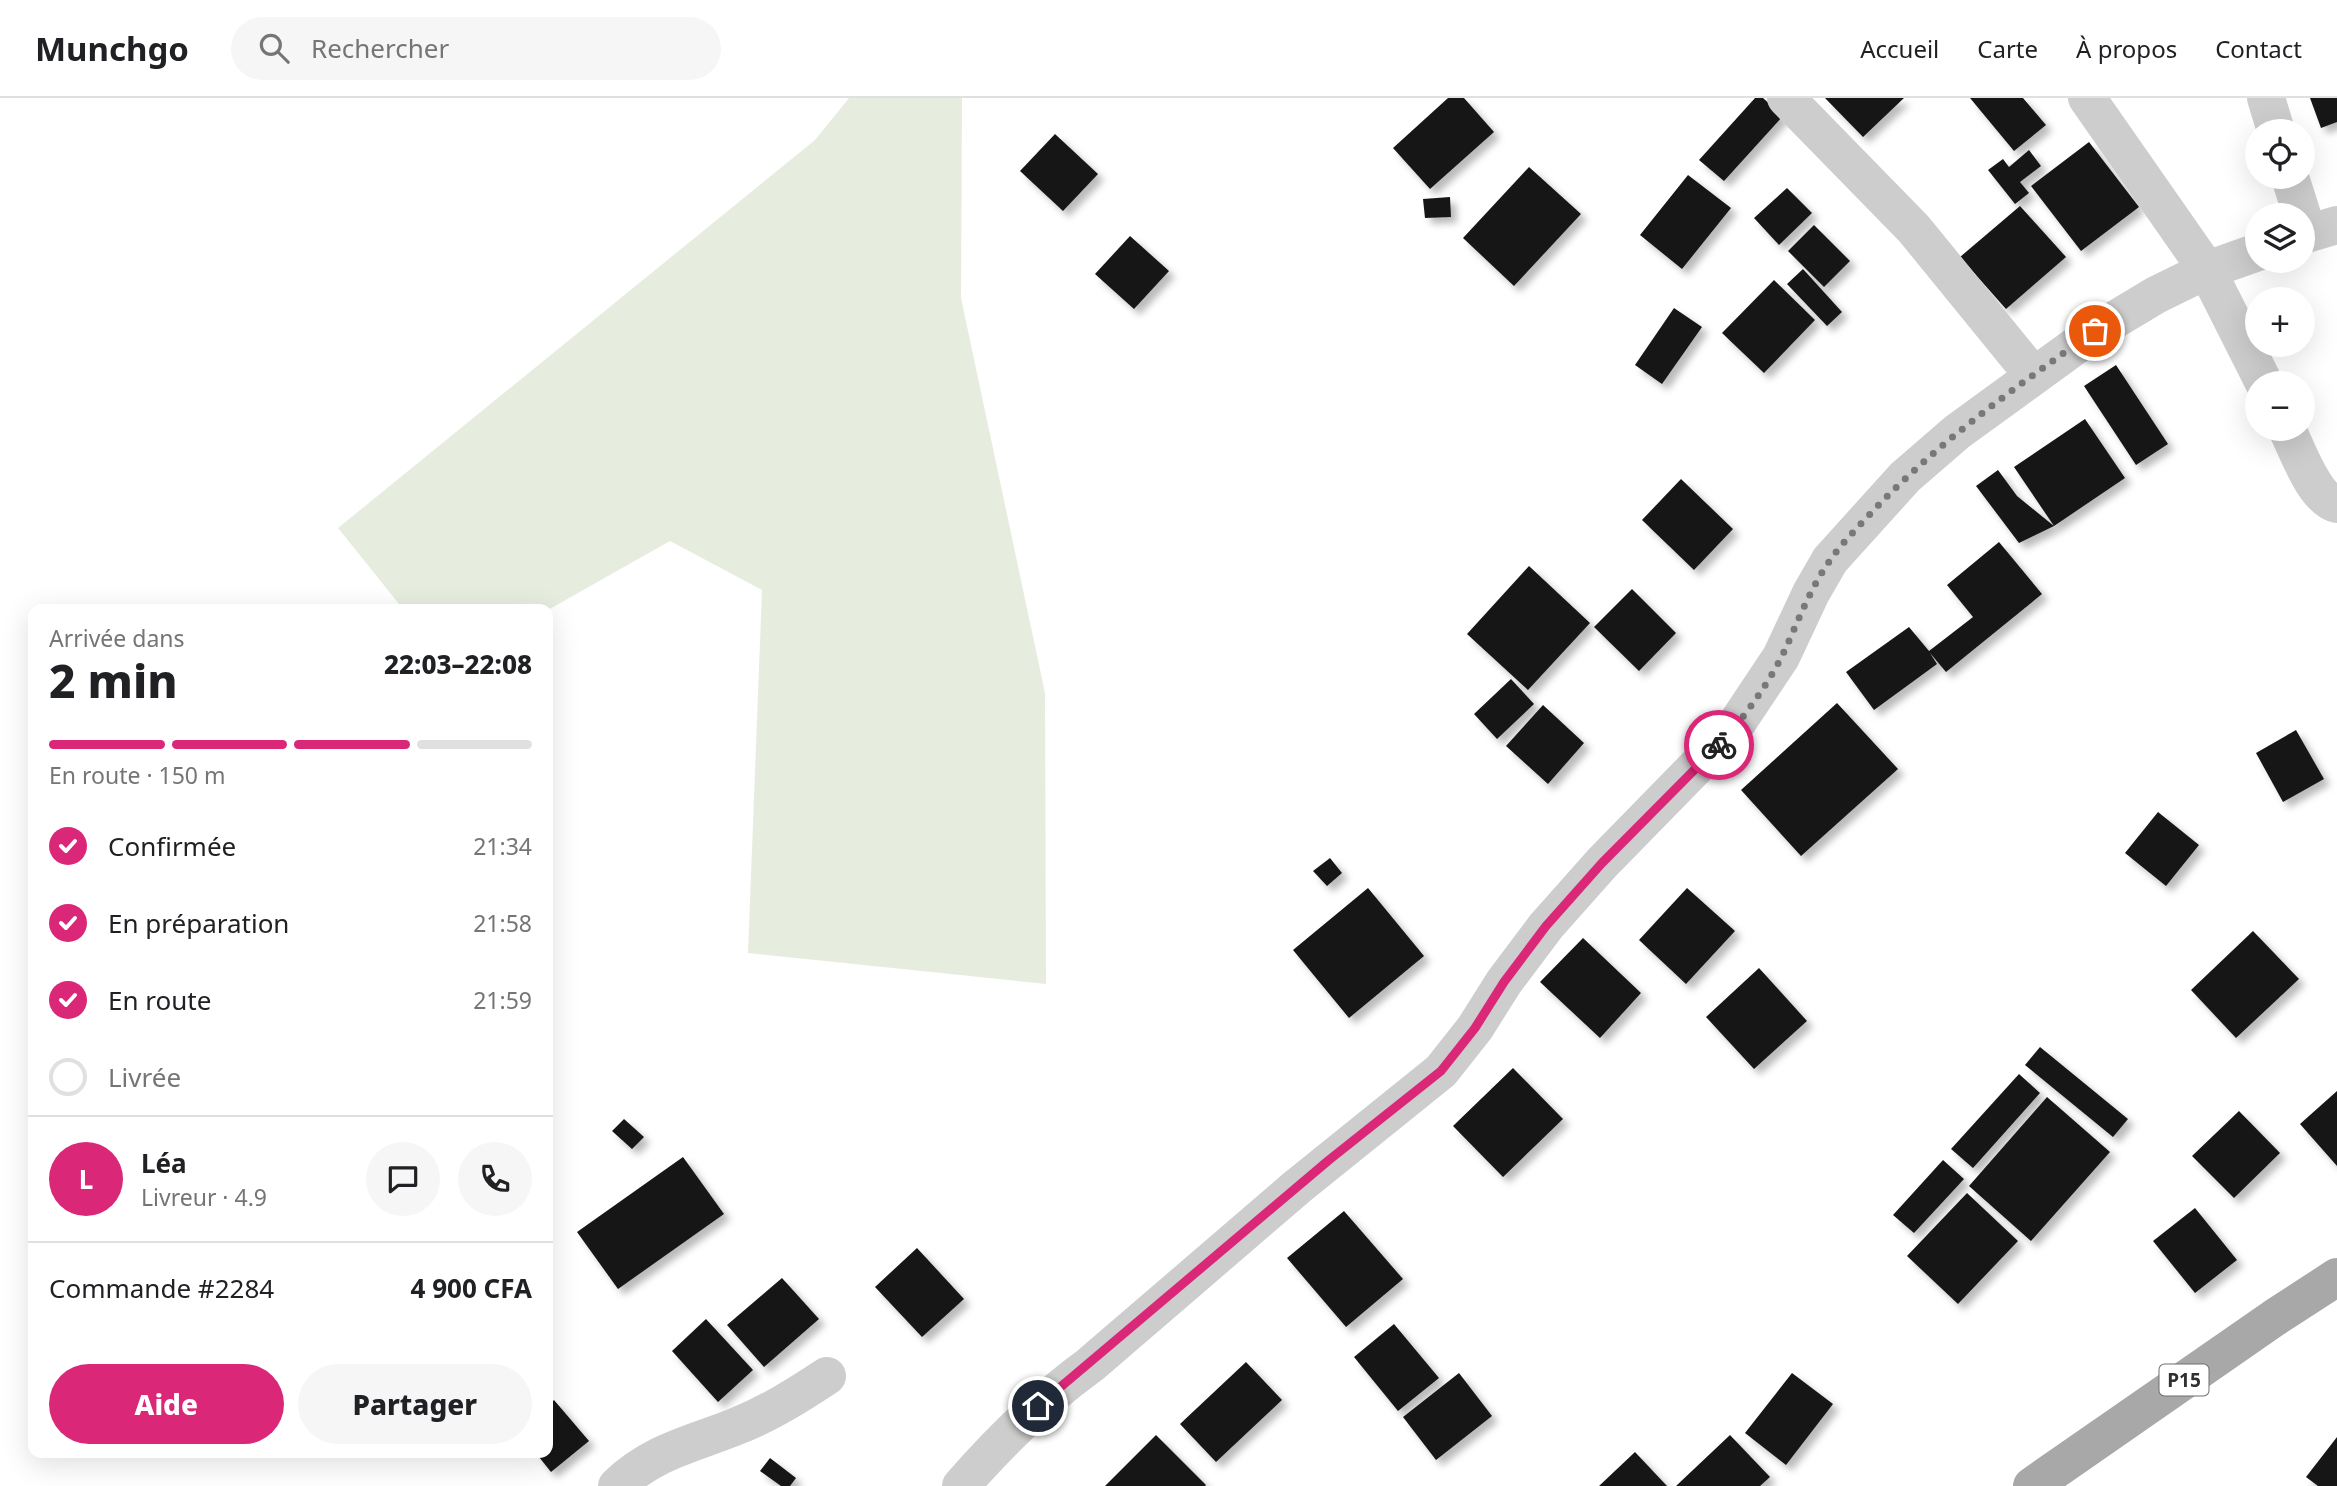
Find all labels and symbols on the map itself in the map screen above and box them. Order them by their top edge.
pin [2065,301,2125,361]
courier [1684,710,1754,780]
road number: P15 [2160,1364,2208,1396]
pin [1008,1376,1068,1436]

